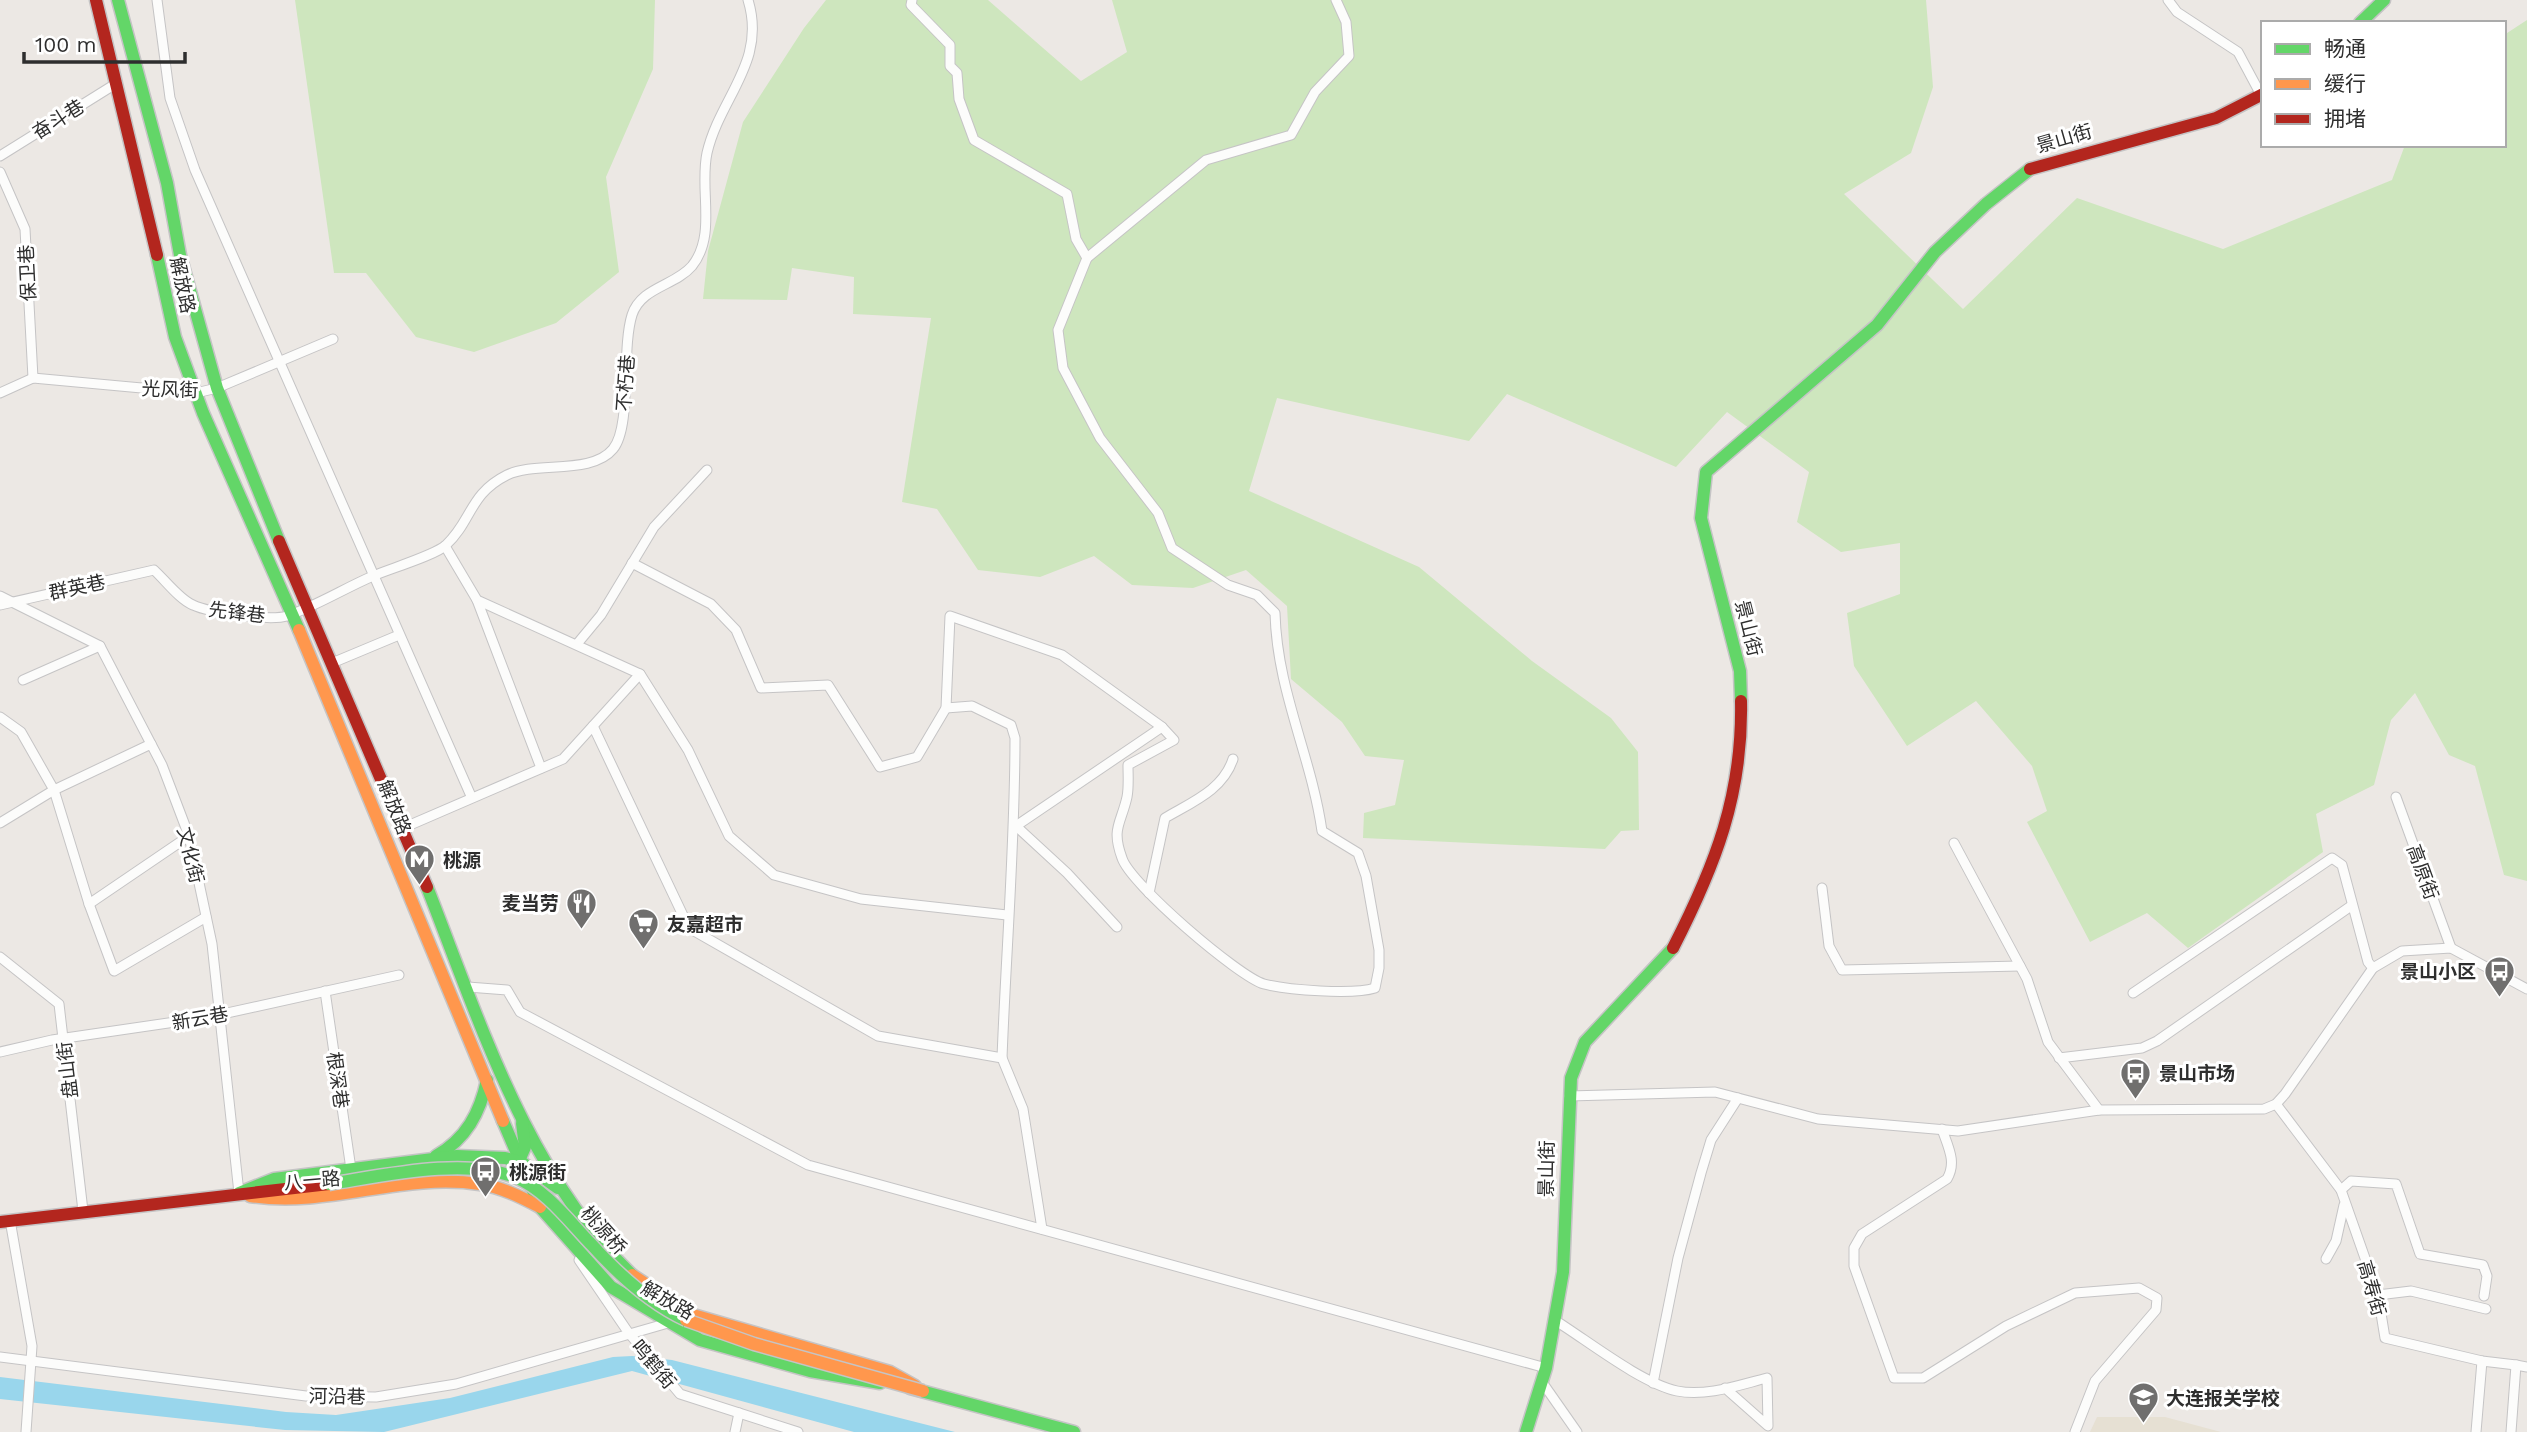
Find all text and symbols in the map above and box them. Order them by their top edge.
scale bar [24,21,186,65]
legend [2261,21,2506,147]
text: 100 m [35,32,97,57]
text: 畅通 [2324,36,2366,61]
text: 缓行 [2324,71,2366,96]
street label: 奋斗巷 [28,95,89,144]
text: 拥堵 [2324,106,2366,131]
street label: 景山街 [2034,120,2095,157]
street label: 保卫巷 [15,244,40,302]
street label: 解放路 [165,255,200,315]
street label: 不朽巷 [612,354,639,412]
street label: 光风街 [141,377,199,402]
street label: 群英巷 [47,570,107,605]
street label: 先锋巷 [207,598,267,627]
street label: 景山街 [1730,598,1767,659]
street label: 解放路 [373,776,416,838]
street label: 文化街 [172,825,209,886]
street label: 高原街 [2402,841,2443,903]
metro station icon: 桃源 [403,843,437,887]
place label: 桃源 [443,849,481,872]
restaurant icon: 麦当劳 [565,886,599,930]
place label: 麦当劳 [502,892,559,915]
supermarket icon: 友嘉超市 [627,907,661,951]
place label: 友嘉超市 [667,913,743,936]
bus stop icon: 景山小区 [2482,954,2516,998]
place label: 景山小区 [2400,960,2476,983]
street label: 新云巷 [170,1002,230,1035]
street label: 盘山街 [53,1040,82,1100]
street label: 根深巷 [322,1050,353,1110]
bus stop icon: 景山市场 [2119,1056,2153,1100]
place label: 景山市场 [2159,1062,2235,1085]
street label: 景山街 [1535,1140,1558,1198]
bus stop icon: 桃源街 [469,1155,503,1199]
place label: 桃源街 [509,1161,566,1184]
street label: 八一路 [283,1167,341,1194]
street label: 桃源桥 [576,1201,631,1259]
street label: 高寿街 [2353,1258,2390,1319]
street label: 解放路 [637,1276,698,1325]
street label: 鸣鹤街 [626,1335,681,1394]
school or university icon: 大连报关学校 [2126,1381,2160,1425]
street label: 河沿巷 [308,1385,366,1408]
place label: 大连报关学校 [2166,1387,2280,1410]

